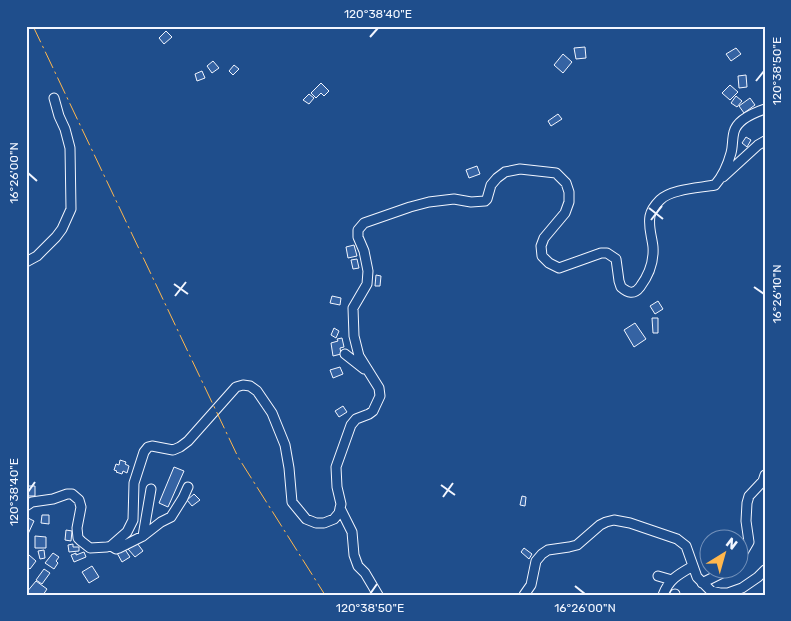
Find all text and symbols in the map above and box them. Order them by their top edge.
text: 120°38'40"E [344,7,412,21]
text: 120°38'50"E [770,37,784,105]
text: 16°26'00"N [7,142,21,204]
text: 16°26'10"N [770,264,784,324]
text: 120°38'40"E [7,458,21,526]
north arrow [698,528,748,578]
text: N [722,534,741,554]
text: 120°38'50"E [336,601,404,615]
text: 16°26'00"N [554,601,616,615]

